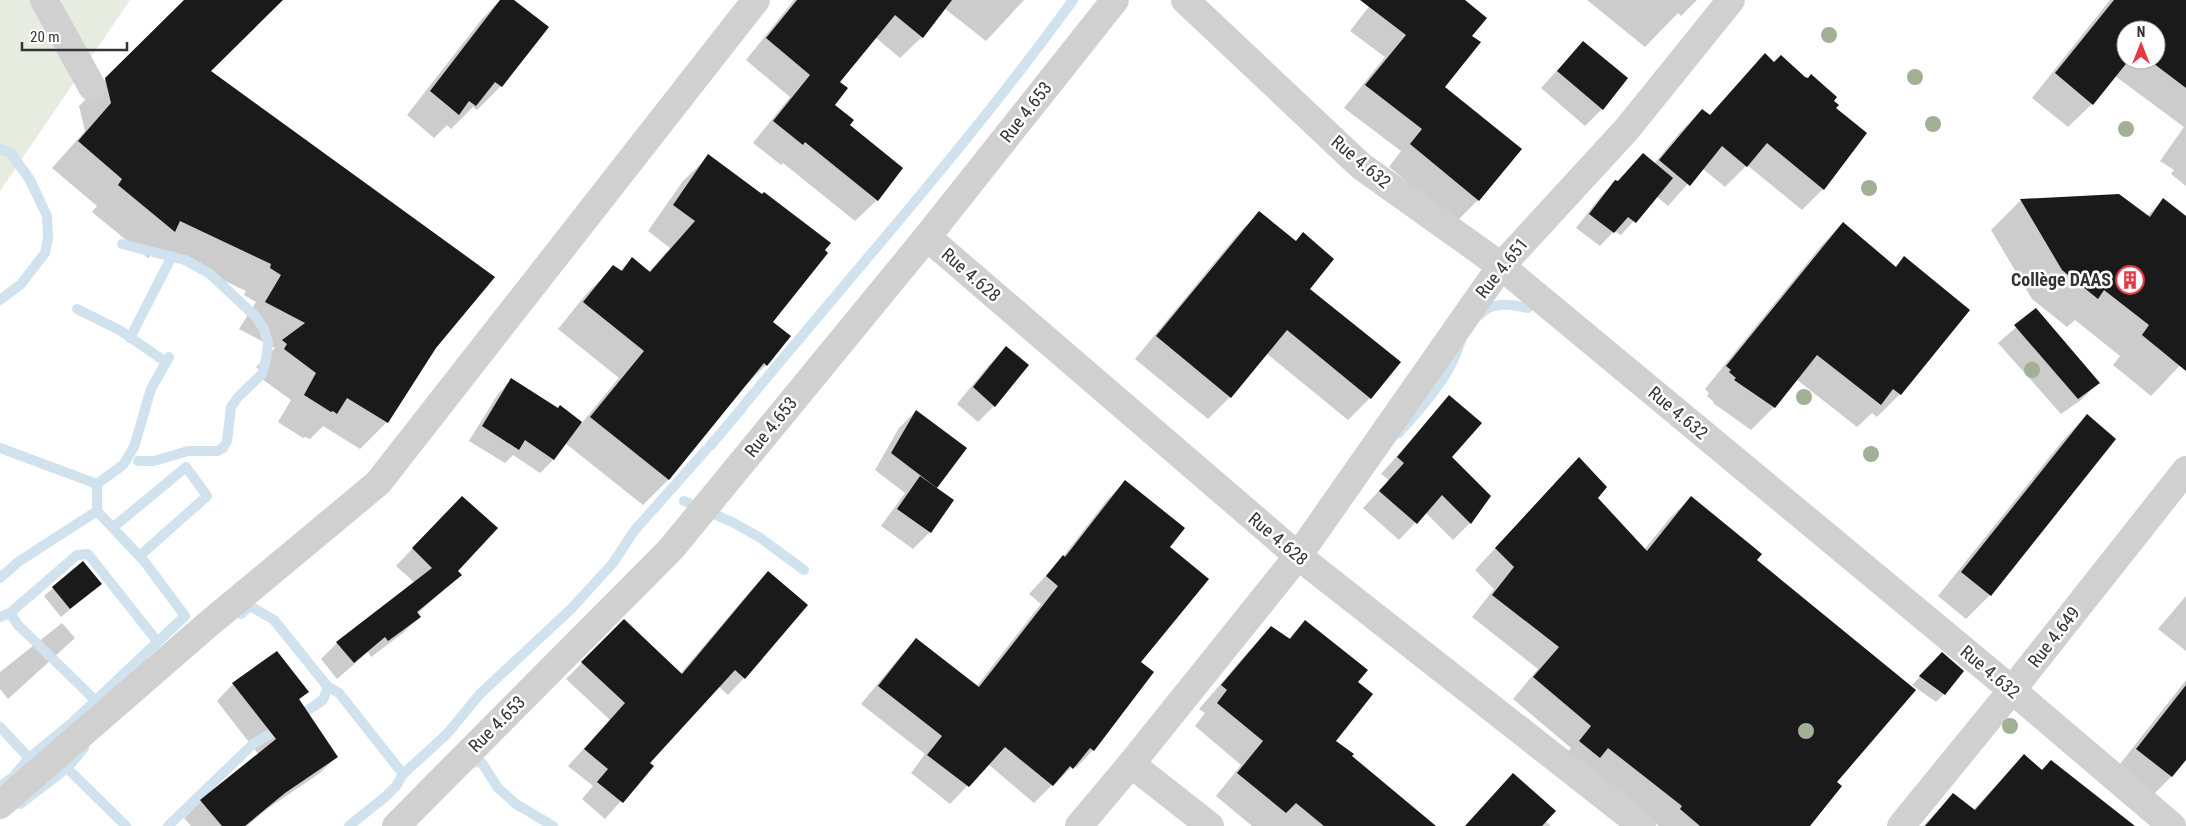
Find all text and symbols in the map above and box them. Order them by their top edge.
scale bar [22,20,128,52]
north arrow [2116,20,2166,70]
text: N [2137,24,2145,40]
text: 20 m [30,28,60,46]
street label: Rue 4.653 [995,77,1056,146]
street label: Rue 4.632 [1327,131,1395,193]
street label: Rue 4.651 [1471,233,1532,302]
street label: Rue 4.628 [938,243,1005,306]
building icon: Collège DAAS [2115,265,2145,295]
place label: Collège DAAS [2011,269,2111,290]
street label: Rue 4.632 [1644,382,1712,444]
street label: Rue 4.653 [740,392,801,461]
street label: Rue 4.628 [1244,508,1312,570]
street label: Rue 4.649 [2023,602,2084,671]
street label: Rue 4.632 [1956,641,2024,703]
street label: Rue 4.653 [464,691,529,756]

